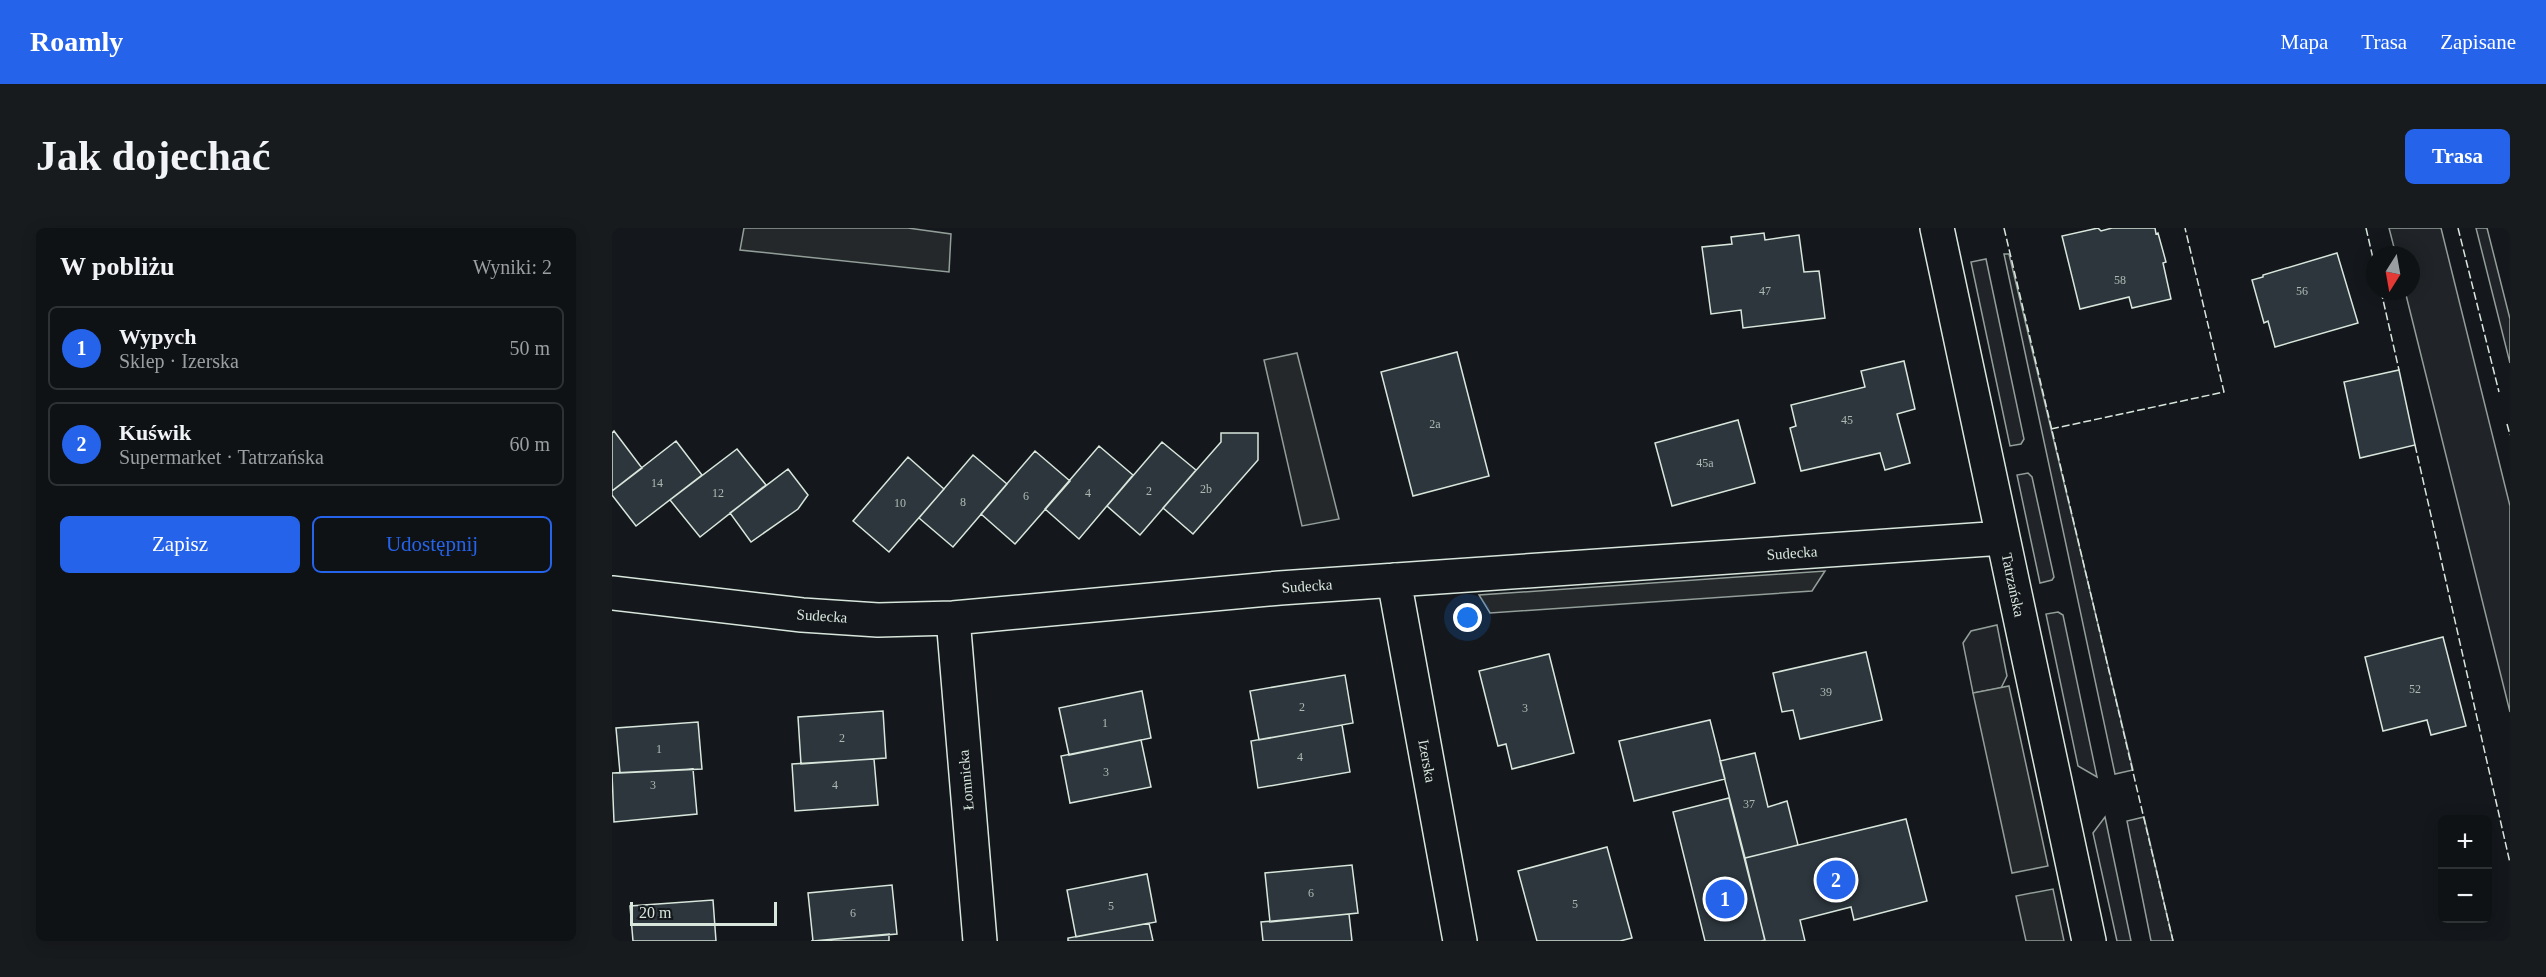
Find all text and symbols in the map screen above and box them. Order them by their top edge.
text: Roamly [30,26,123,57]
text: Mapa [2280,30,2328,54]
text: Trasa [2361,30,2407,54]
text: Zapisane [2440,30,2516,54]
button: Trasa [2405,129,2510,184]
text: Jak dojechać [36,133,271,179]
north arrow [2366,246,2420,300]
text: W pobliżu [60,252,174,281]
text: Wyniki: 2 [473,256,552,278]
house number: 58 [2114,273,2126,287]
house number: 47 [1759,284,1771,298]
house number: 56 [2296,284,2308,298]
text: Wypych [119,324,196,349]
text: 1 [77,337,87,359]
text: 50 m [509,337,550,359]
text: Sklep · Izerska [119,350,239,372]
house number: 45 [1841,413,1853,427]
house number: 2a [1429,417,1441,431]
text: Kuświk [119,420,191,445]
text: 2 [77,433,87,455]
text: 60 m [509,433,550,455]
text: Supermarket · Tatrzańska [119,446,324,468]
house number: 45a [1696,456,1714,470]
house number: 14 [651,476,663,490]
house number: 2b [1200,482,1212,496]
house number: 2 [1146,484,1152,498]
house number: 12 [712,486,724,500]
house number: 4 [1085,486,1091,500]
house number: 6 [1023,489,1029,503]
house number: 8 [960,495,966,509]
house number: 10 [894,496,906,510]
button: Zapisz [60,516,300,573]
button: Udostępnij [312,516,552,573]
street label: Sudecka [1766,543,1818,563]
street label: Tatrzańska [1998,552,2028,619]
street label: Sudecka [1281,576,1333,596]
your location [1453,603,1482,632]
street label: Sudecka [796,606,848,626]
house number: 52 [2409,682,2421,696]
house number: 39 [1820,685,1832,699]
house number: 2 [1299,700,1305,714]
house number: 3 [1522,701,1528,715]
house number: 1 [1102,716,1108,730]
house number: 2 [839,731,845,745]
street label: Izerska [1415,738,1439,784]
house number: 1 [656,742,662,756]
street label: Łomnicka [955,749,977,811]
house number: 4 [1297,750,1303,764]
house number: 3 [1103,765,1109,779]
house number: 3 [650,778,656,792]
house number: 4 [832,778,838,792]
house number: 37 [1743,797,1755,811]
map controls [2438,815,2492,923]
button: + [2438,815,2492,869]
pin: 2 [1816,858,1856,902]
button: − [2438,869,2492,923]
pin: 1 [1706,876,1744,922]
house number: 6 [1308,886,1314,900]
house number: 5 [1572,897,1578,911]
scale bar [630,899,777,926]
house number: 5 [1108,899,1114,913]
text: 20 m [639,904,671,921]
house number: 6 [850,906,856,920]

